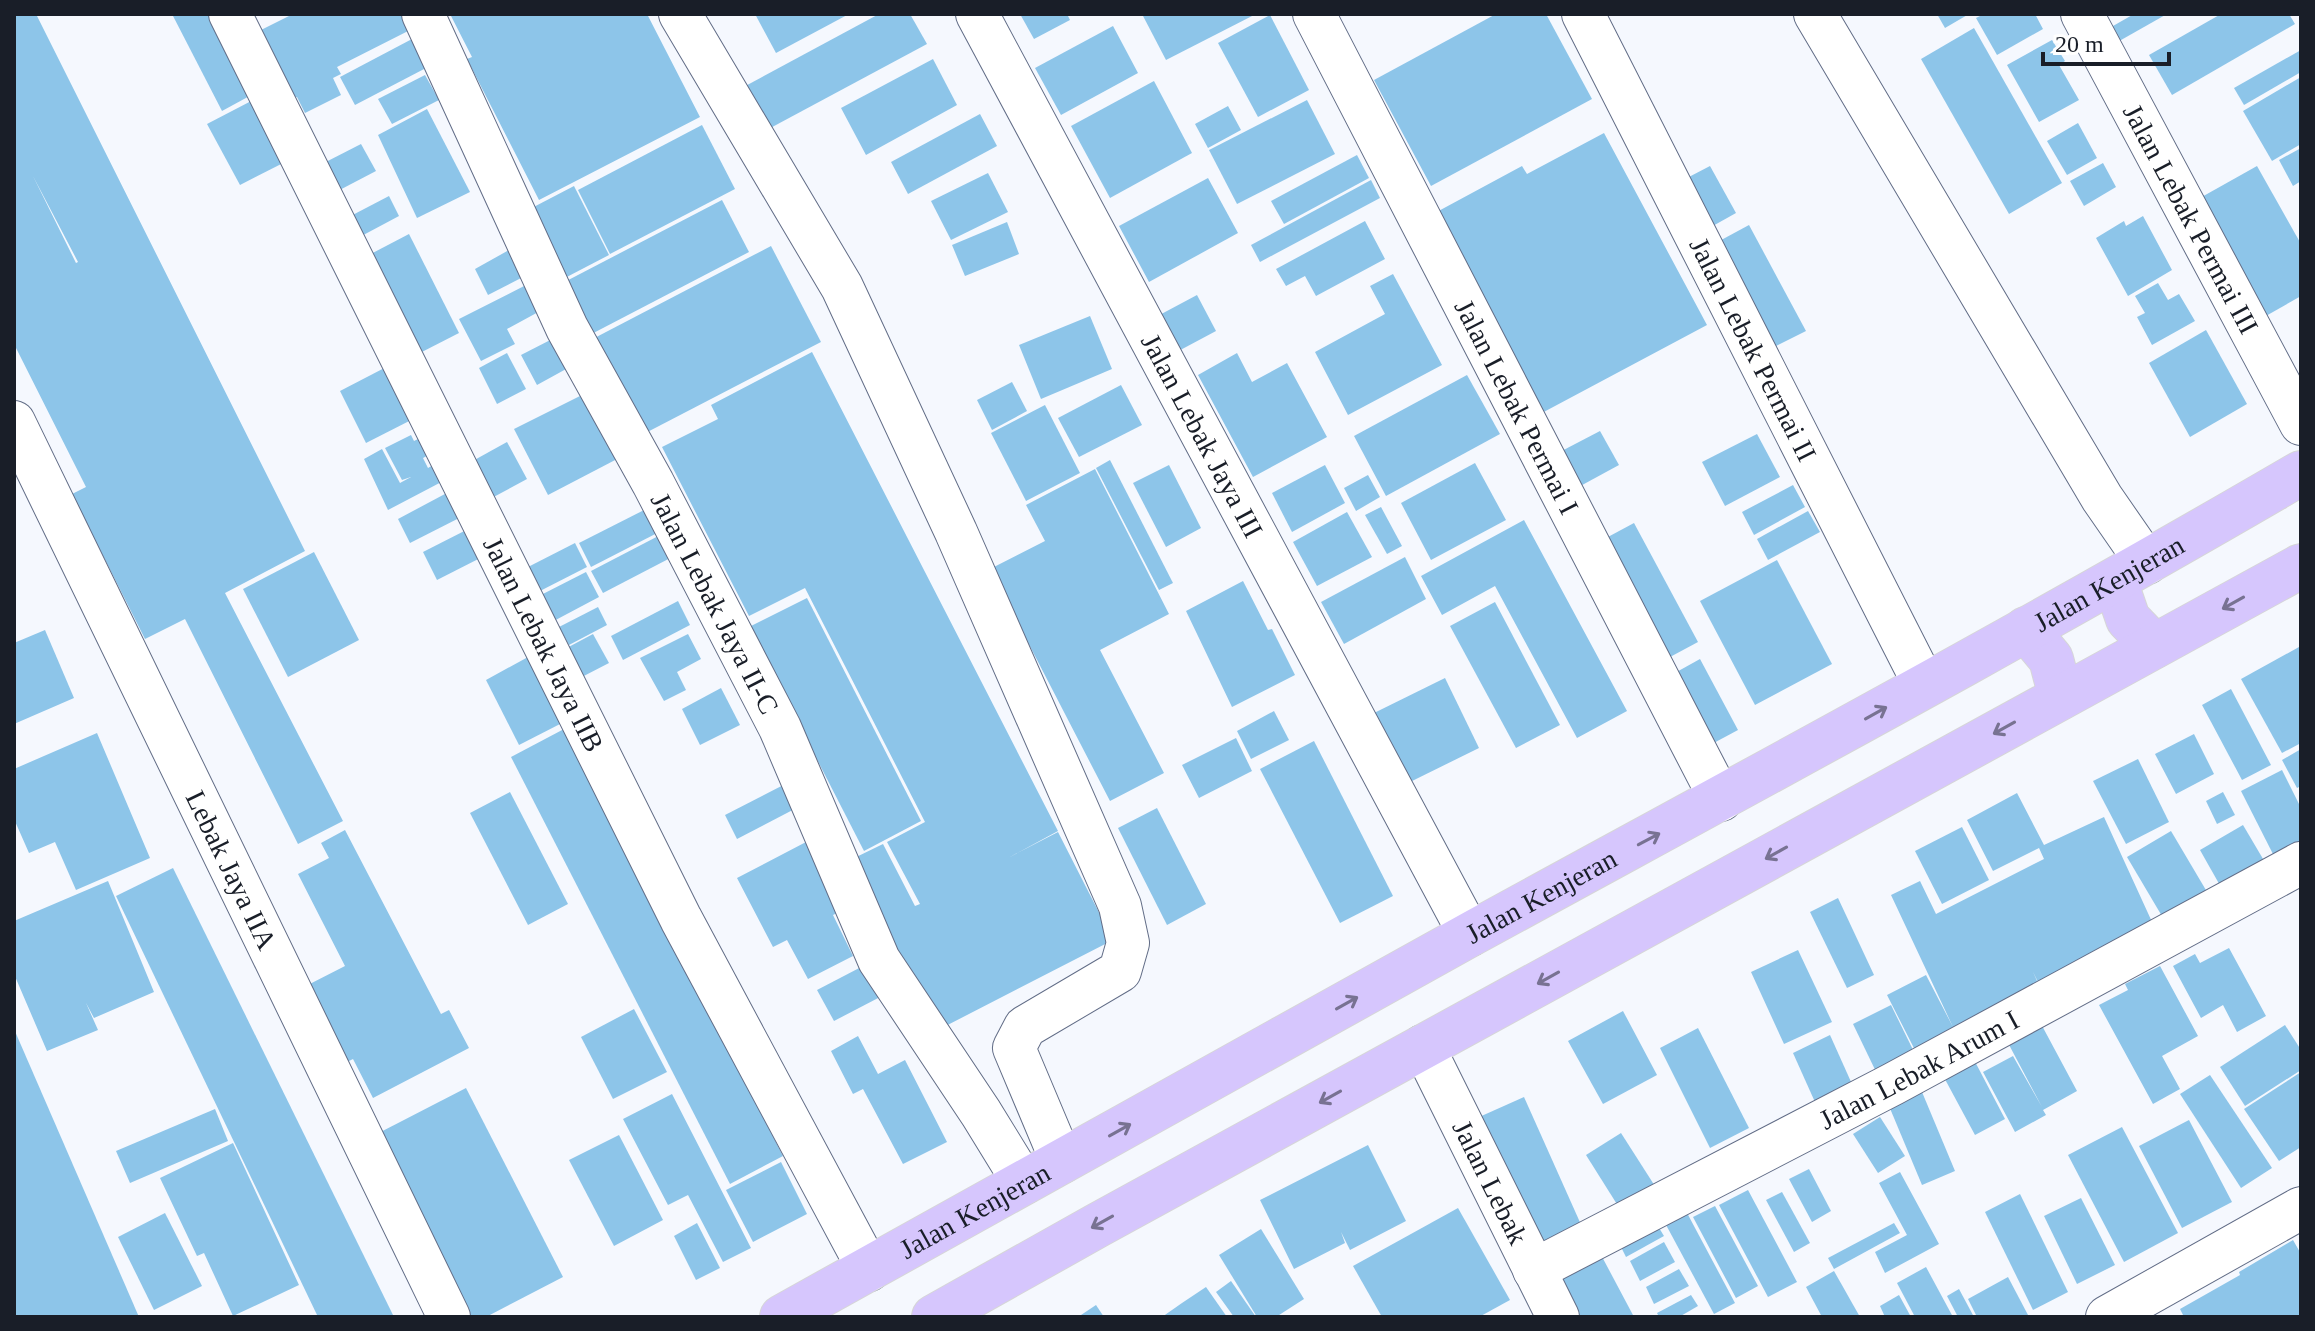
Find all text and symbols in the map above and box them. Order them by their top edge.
scale bar [2043,16,2169,66]
text: 20 m [2055,31,2104,57]
street label: Jalan Lebak Permai III [2117,98,2265,339]
street label: Jalan Lebak Permai II [1684,232,1823,466]
street label: Jalan Lebak Permai I [1449,294,1586,519]
street label: Jalan Lebak Jaya III [1136,328,1270,542]
street label: Jalan Lebak Jaya II-C [645,487,785,719]
street label: Jalan Kenjeran [2028,529,2189,638]
street label: Jalan Lebak Jaya IIB [478,532,610,756]
one-way arrow [2221,596,2245,612]
one-way arrow [1864,705,1888,720]
one-way arrow [1993,721,2017,736]
street label: Lebak Jaya IIA [180,785,284,955]
one-way arrow [1636,830,1660,846]
street label: Jalan Kenjeran [1460,842,1622,949]
one-way arrow [1765,846,1789,861]
one-way arrow [1537,970,1560,986]
one-way arrow [1335,995,1358,1011]
street label: Jalan Lebak Arum I [1814,1003,2024,1135]
one-way arrow [1318,1090,1342,1106]
street label: Jalan Lebak [1447,1115,1535,1249]
one-way arrow [1107,1121,1131,1137]
street label: Jalan Kenjeran [894,1156,1055,1265]
one-way arrow [1091,1215,1114,1231]

